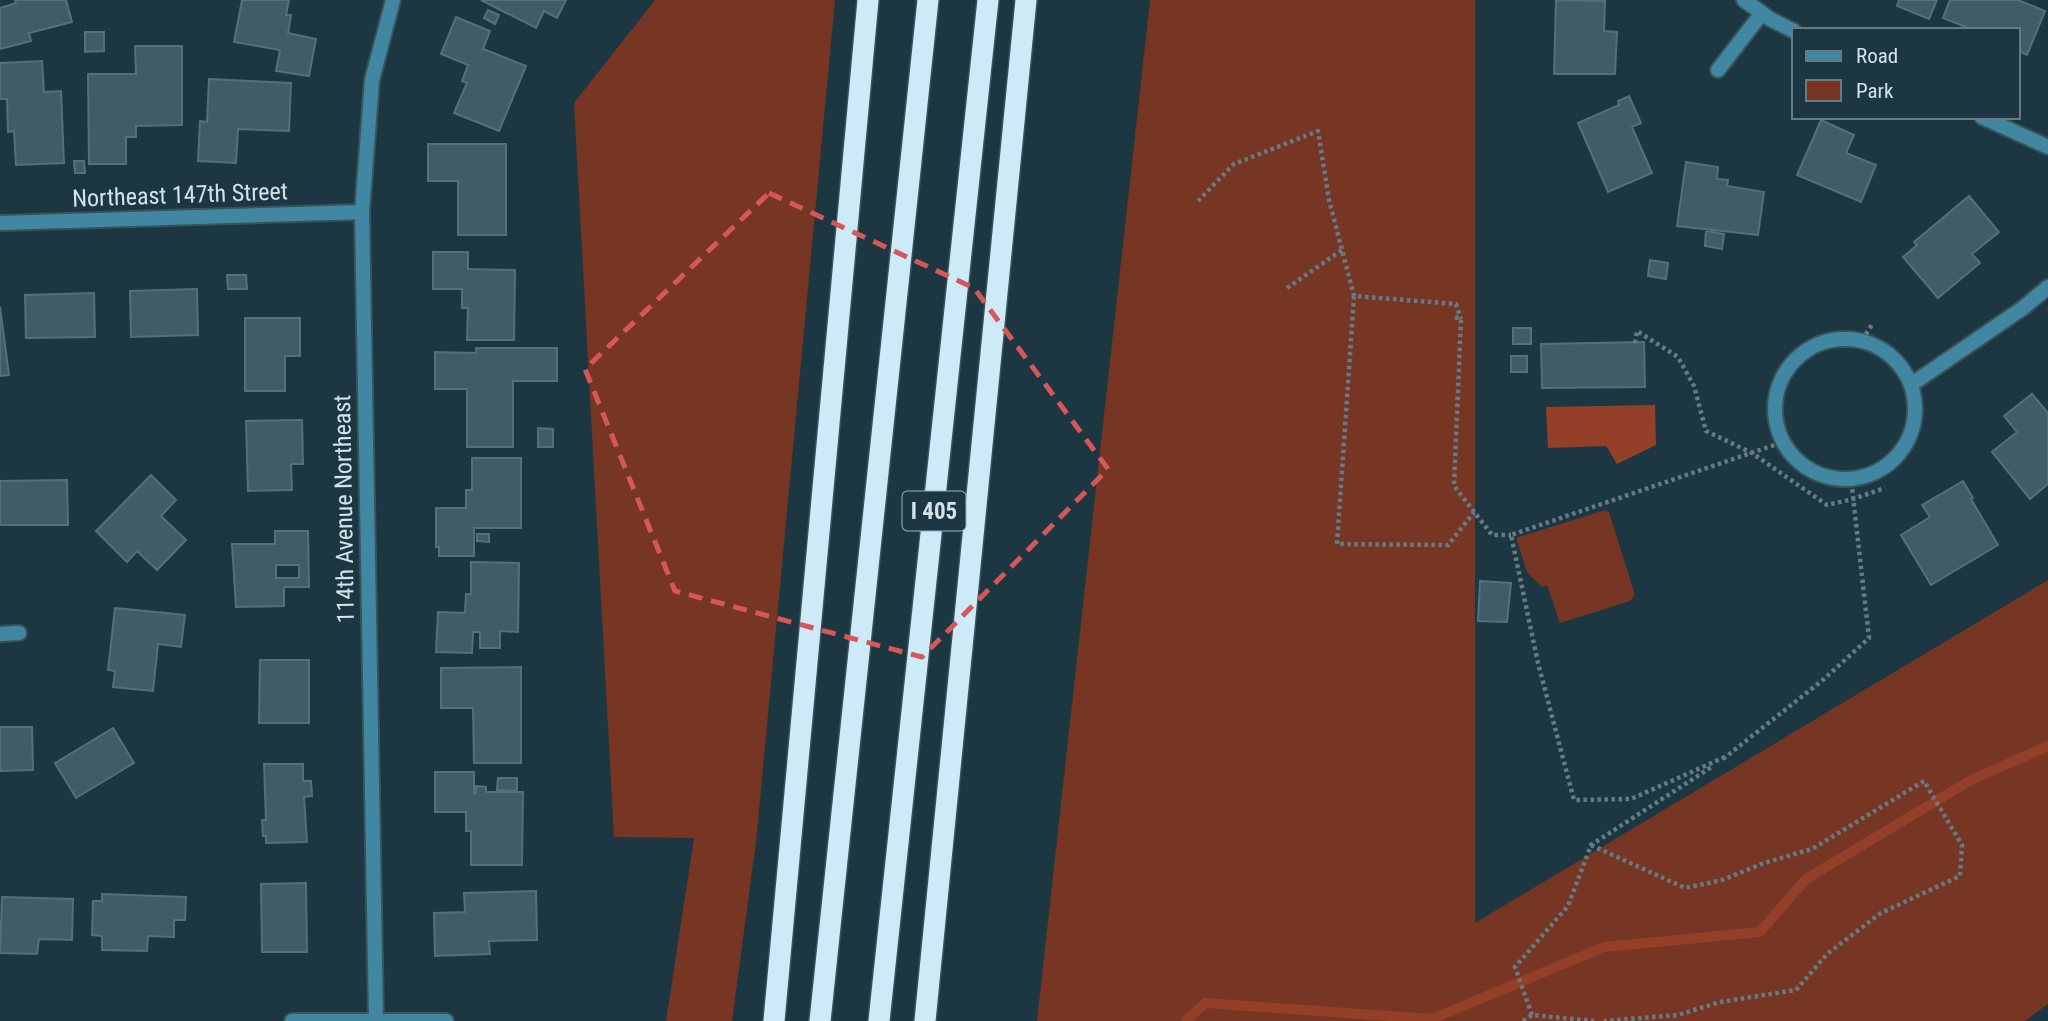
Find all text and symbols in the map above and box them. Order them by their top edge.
legend [1792,28,2020,119]
text: Road [1856,44,1898,68]
text: Park [1856,79,1894,103]
street label: Northeast 147th Street [72,177,288,213]
street label: 114th Avenue Northeast [328,394,360,624]
road number: I 405 [902,491,965,530]

